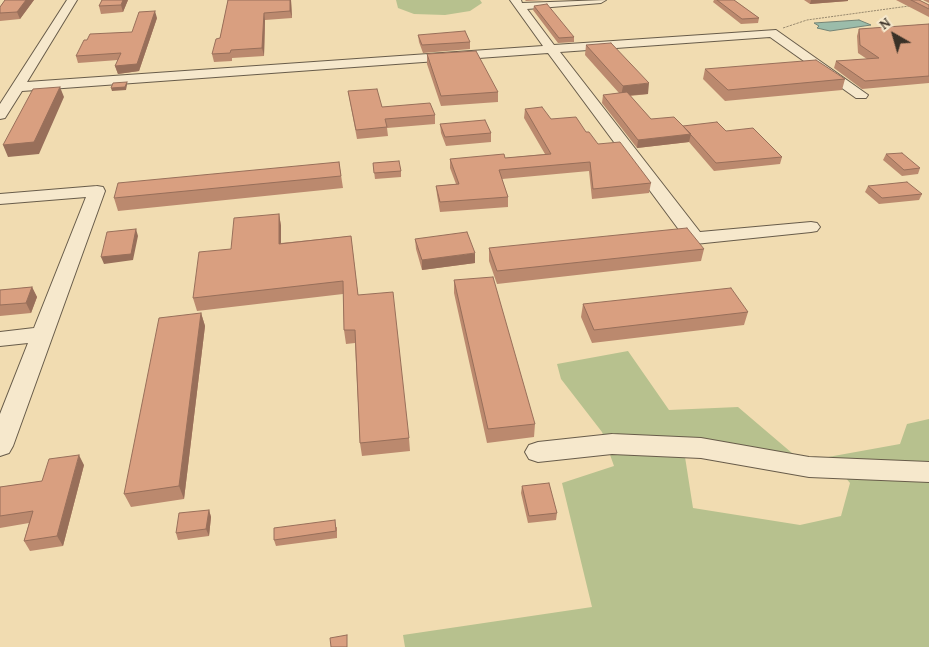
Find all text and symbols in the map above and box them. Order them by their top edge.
north arrow [869,10,919,60]
text: N [875,12,895,34]

